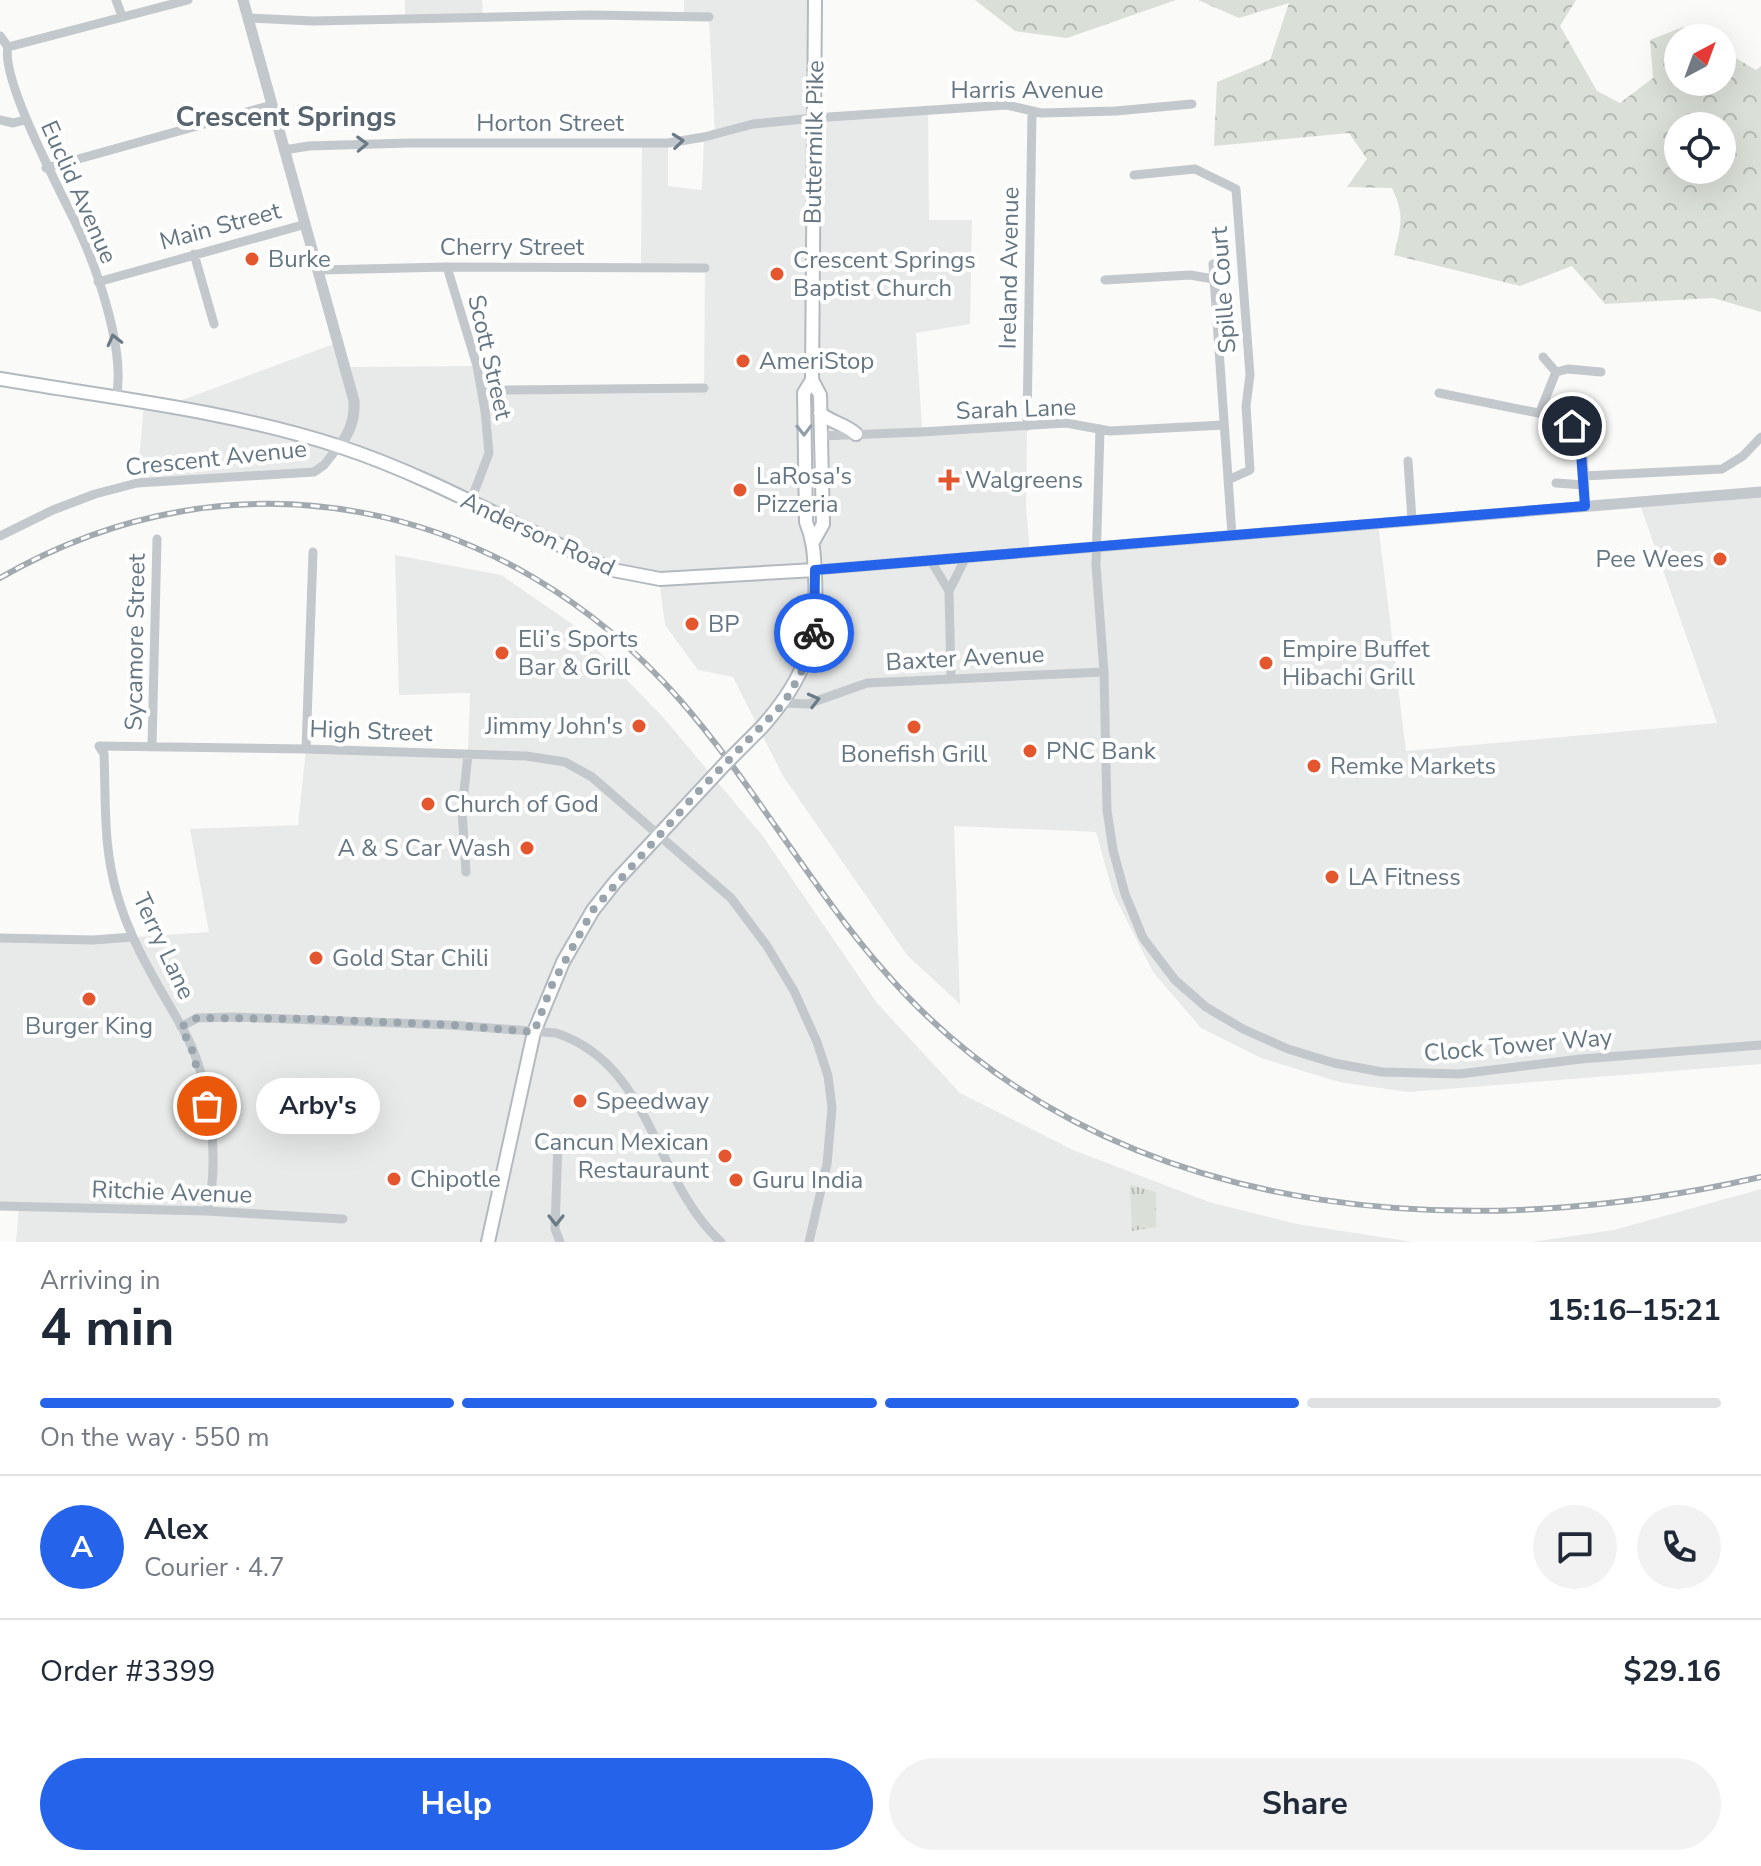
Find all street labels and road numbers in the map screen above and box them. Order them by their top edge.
street label: Buttermilk Pike [797,60,831,224]
street label: Harris Avenue [950,74,1104,106]
street label: Horton Street [476,107,624,139]
street label: Euclid Avenue [33,116,125,268]
street label: Ireland Avenue [992,186,1026,350]
street label: Main Street [156,194,285,258]
street label: Spille Court [1203,225,1243,355]
street label: Cherry Street [440,231,585,263]
street label: Scott Street [460,292,520,423]
street label: Sarah Lane [955,391,1077,427]
street label: Crescent Avenue [124,433,308,483]
street label: Anderson Road [456,484,620,584]
street label: Sycamore Street [117,553,153,731]
street label: Baxter Avenue [885,638,1045,678]
street label: High Street [309,713,434,749]
street label: Terry Lane [125,888,203,1004]
street label: Clock Tower Way [1422,1021,1614,1069]
street label: Ritchie Avenue [91,1173,253,1211]

